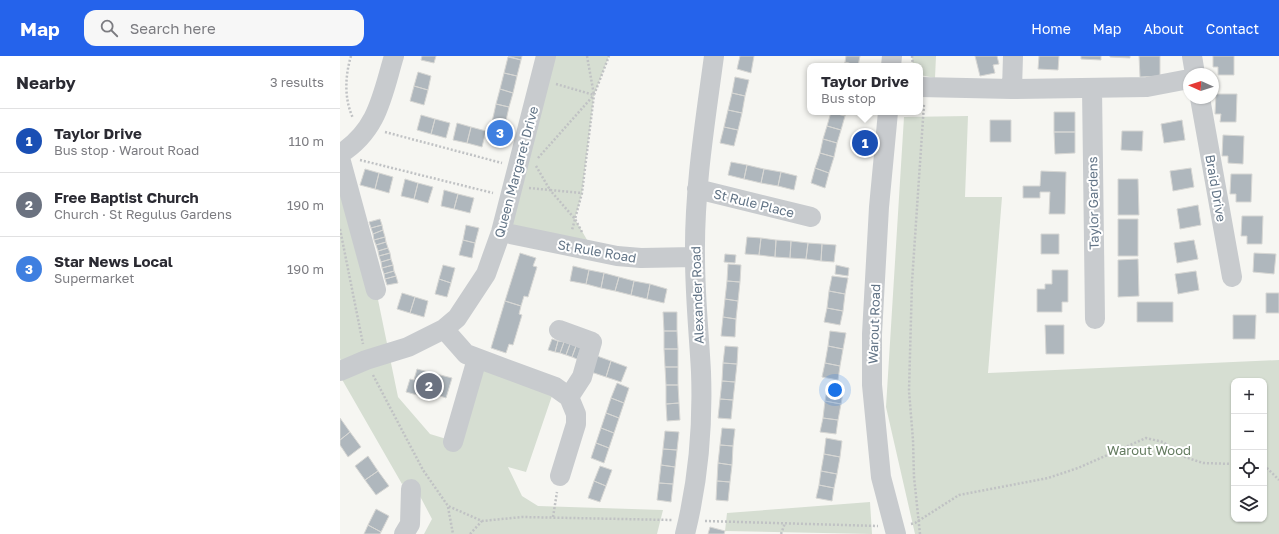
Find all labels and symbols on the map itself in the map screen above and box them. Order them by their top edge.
north arrow [1183,68,1219,104]
street label: Queen Margaret Drive [491,104,541,240]
pin: 3 [487,118,513,148]
pin: 1 [852,128,878,158]
street label: Braid Drive [1202,153,1230,223]
street label: Taylor Gardens [1084,156,1102,250]
street label: St Rule Place [712,185,796,221]
street label: St Rule Road [556,236,638,266]
street label: Alexander Road [687,246,707,344]
street label: Warout Road [865,284,883,364]
pin: 2 [416,371,442,401]
your location [825,380,845,400]
park label: Warout Wood [1107,442,1191,458]

